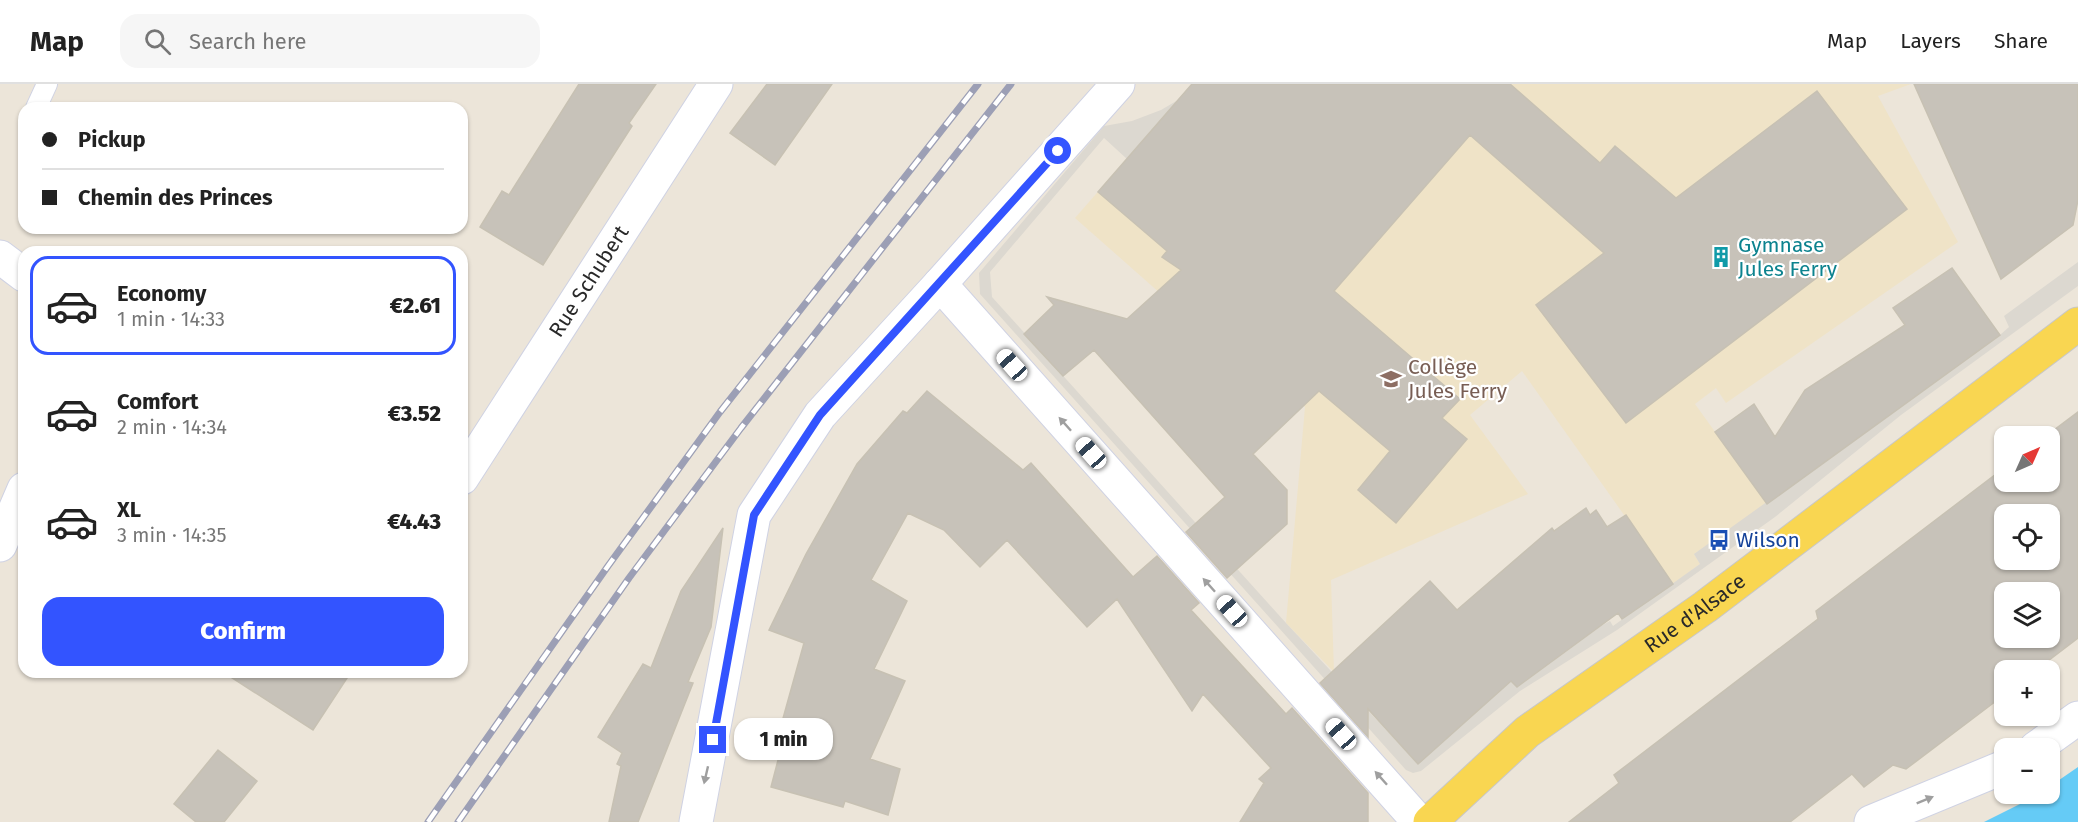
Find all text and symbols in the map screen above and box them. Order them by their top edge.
search box [120,14,540,68]
text: Map [30,25,84,58]
icon: search [141,25,174,58]
text: Search here [189,28,307,55]
text: Map [1827,28,1867,54]
text: Layers [1900,28,1961,54]
text: Share [1994,28,2048,54]
text: Pickup [78,126,146,153]
route start [1044,137,1071,164]
text: Chemin des Princes [78,184,273,211]
street label: Rue Schubert [543,220,635,342]
place label: Gymnase Jules Ferry [1738,232,1838,282]
building icon: Gymnase Jules Ferry [1709,245,1733,269]
icon: car [45,279,99,333]
text: Economy [117,280,206,307]
text: €2.61 [390,292,441,319]
text: 1 min · 14:33 [117,307,225,331]
car [993,346,1031,384]
place label: Collège Jules Ferry [1408,354,1508,404]
school or university icon: Collège Jules Ferry [1379,367,1403,391]
icon: car [45,387,99,441]
text: Comfort [117,388,198,415]
text: €3.52 [388,400,441,427]
text: 2 min · 14:34 [117,415,227,439]
one-way arrow [1059,417,1072,432]
north arrow [1994,426,2060,492]
map controls [1994,426,2060,804]
car [1072,434,1110,472]
icon: car [45,495,99,549]
text: XL [117,496,141,523]
button: locate [1994,504,2060,570]
text: €4.43 [387,508,441,535]
text: 3 min · 14:35 [117,523,226,547]
place label: Wilson [1736,527,1800,553]
bus stop icon: Wilson [1707,528,1731,552]
street label: Rue d'Alsace [1639,568,1751,659]
one-way arrow [1203,578,1216,593]
button: layers [1994,582,2060,648]
car [1213,592,1251,630]
button: Confirm [42,597,444,666]
button: + [1994,660,2060,726]
car [1322,715,1360,753]
callout: 1 min [734,719,833,761]
route end [699,726,726,753]
text: 1 min [760,727,807,751]
button: − [1994,738,2060,804]
one-way arrow [701,766,710,785]
one-way arrow [1374,770,1388,785]
one-way arrow [1916,795,1934,804]

